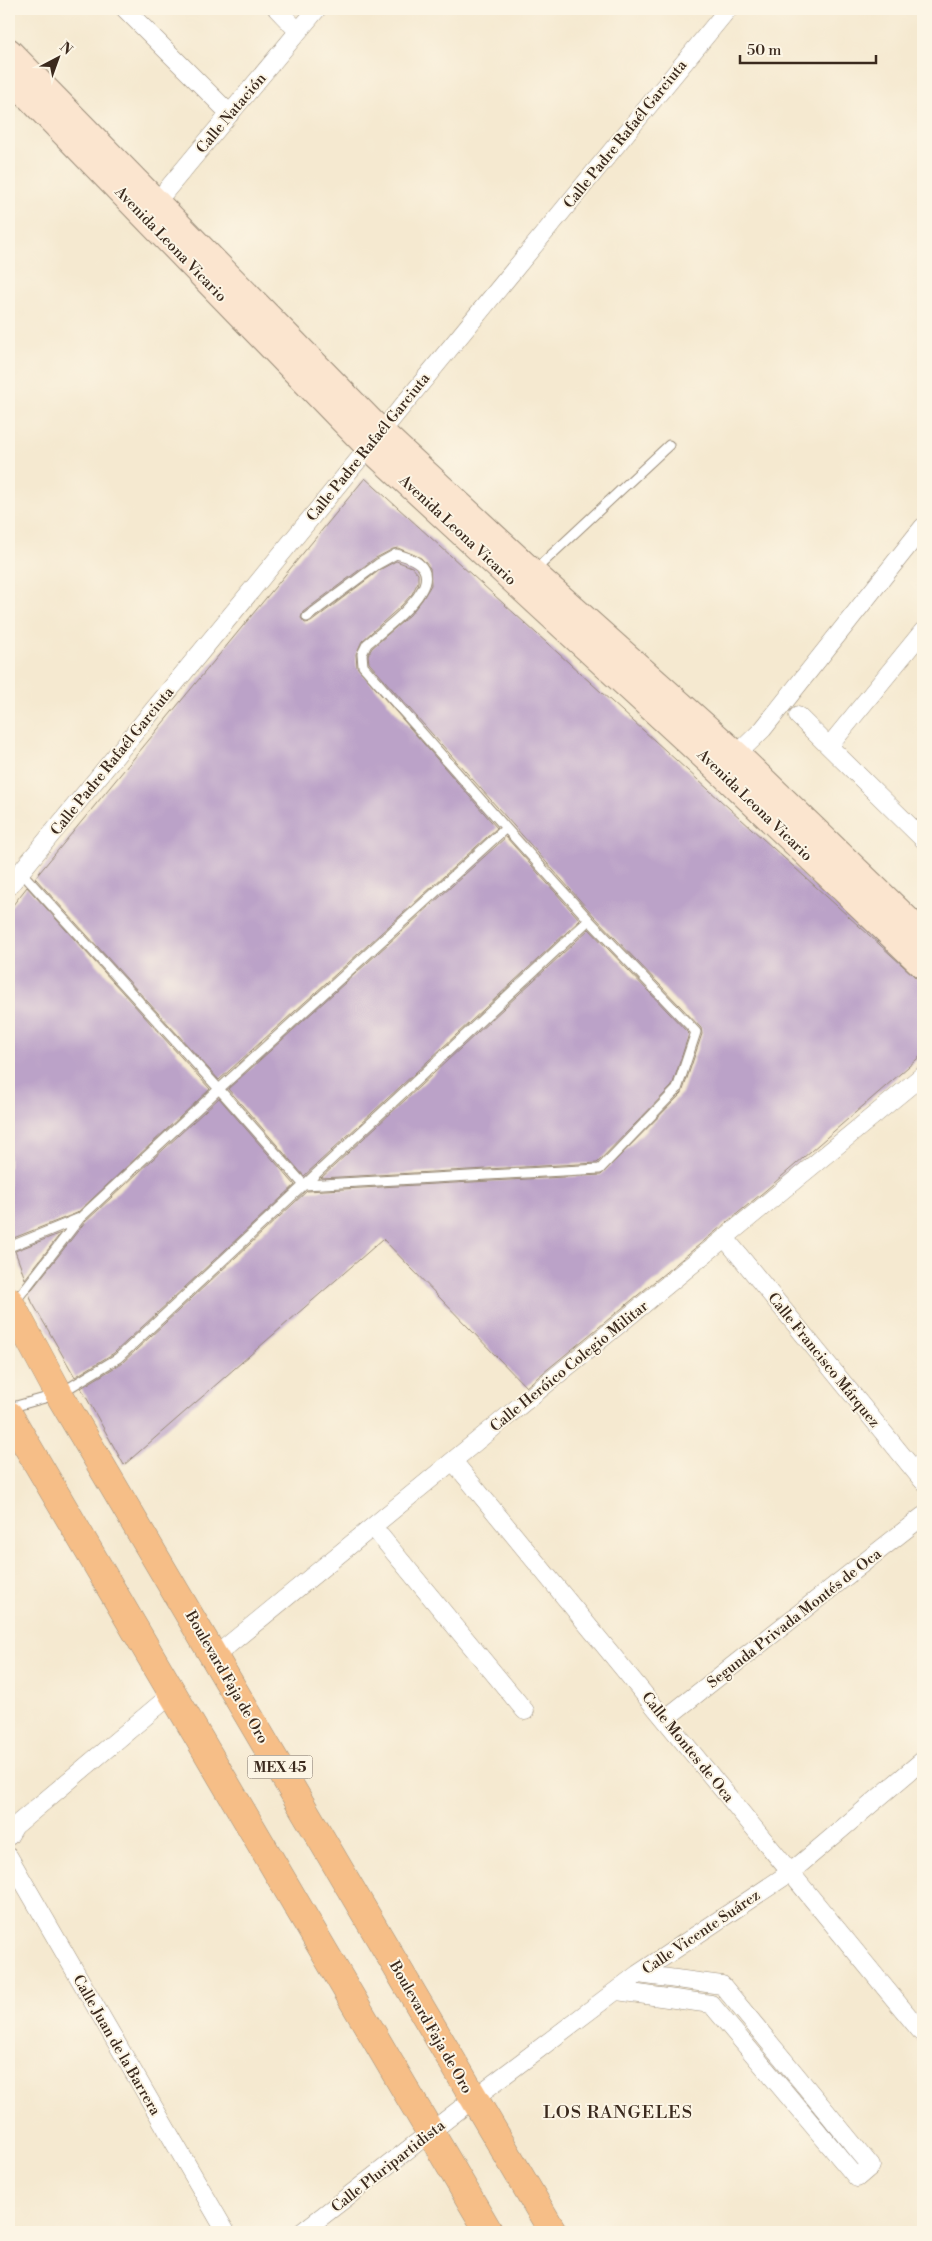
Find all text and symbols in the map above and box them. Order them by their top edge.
north arrow [32,32,82,82]
scale bar [740,32,876,64]
text: N [56,39,76,59]
text: 50 m [747,41,781,60]
street label: Calle Padre Rafaél Garciuta [560,56,691,212]
street label: Calle Natación [192,69,271,157]
street label: Avenida Leona Vicario [110,182,231,306]
street label: Calle Padre Rafaél Garciuta [303,369,434,525]
street label: Avenida Leona Vicario [394,471,520,590]
street label: Calle Padre Rafaél Garciuta [47,683,178,839]
street label: Avenida Leona Vicario [692,745,816,865]
street label: Calle Francisco Márquez [763,1289,884,1432]
street label: Calle Heróico Colegio Militar [486,1296,653,1436]
street label: Segunda Privada Montés de Oca [703,1544,886,1692]
street label: Boulevard Faja de Oro [180,1607,272,1747]
street label: Calle Montes de Oca [637,1688,738,1807]
road number: MEX 45 [248,1755,312,1778]
street label: Calle Vicente Suárez [639,1886,764,1979]
street label: Boulevard Faja de Oro [384,1957,476,2097]
street label: Calle Juan de la Barrera [69,1972,165,2119]
district label: LOS RANGELES [543,2101,693,2124]
street label: Calle Pluripartidista [328,2116,449,2217]

